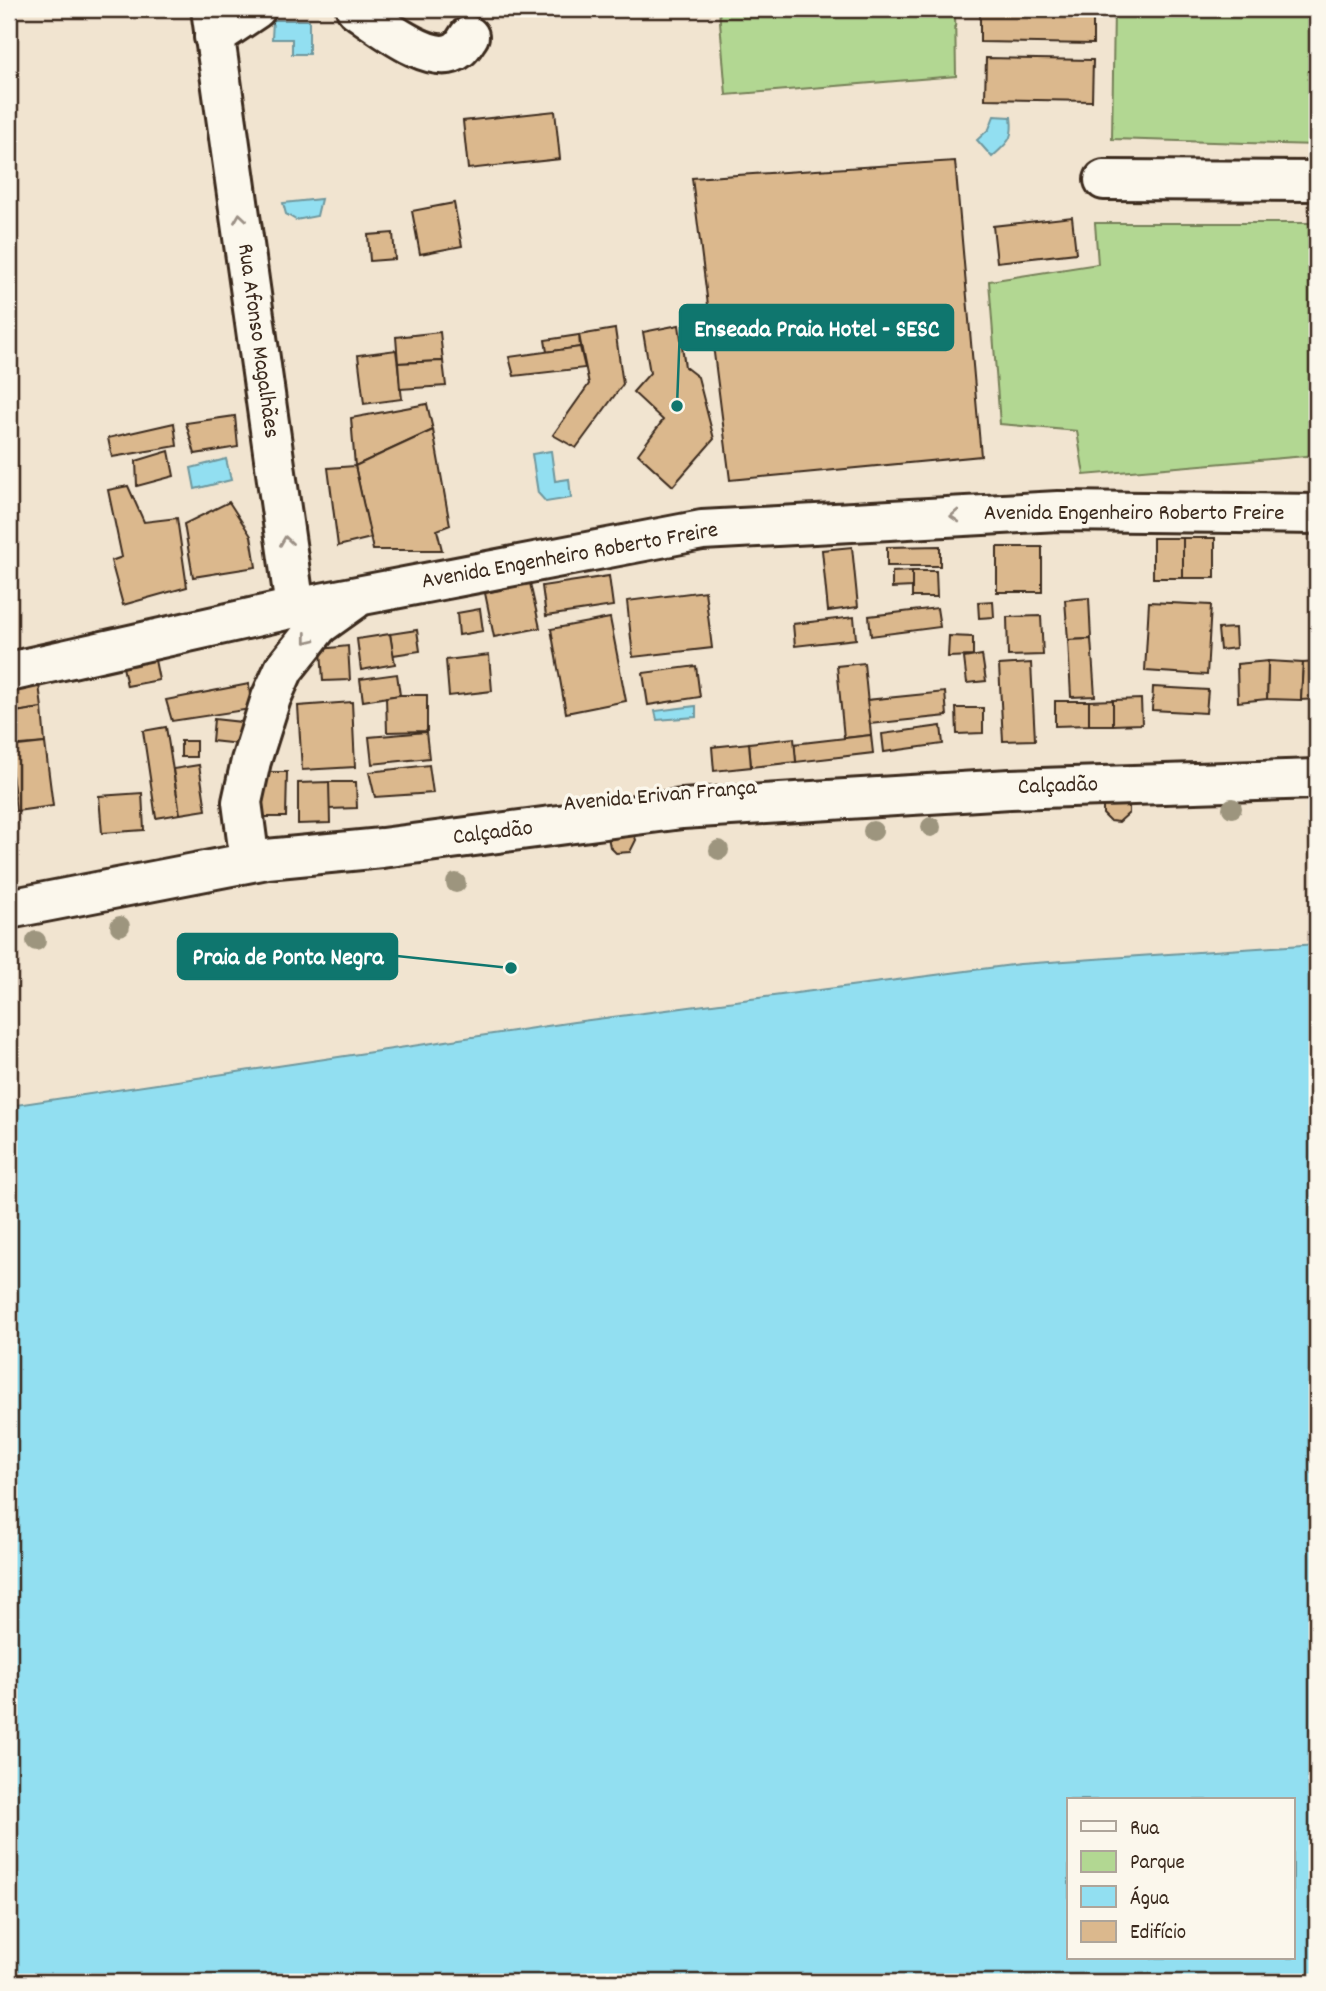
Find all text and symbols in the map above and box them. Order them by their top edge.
one-way arrow [233,212,248,224]
street label: Rua Afonso Magalhães [227,242,287,440]
callout: Enseada Praia Hotel - SESC [680,305,953,350]
text: Enseada Praia Hotel - SESC [694,314,940,348]
street label: Avenida Engenheiro Roberto Freire [984,498,1284,531]
one-way arrow [949,509,960,524]
street label: Avenida Engenheiro Roberto Freire [419,515,721,599]
one-way arrow [278,535,293,546]
one-way arrow [304,631,317,643]
street label: Calçadão [1017,769,1099,805]
street label: Avenida Erivan França [562,772,759,822]
street label: Calçadão [451,813,535,855]
callout: Praia de Ponta Negra [178,934,397,979]
text: Praia de Ponta Negra [193,942,384,976]
legend [1067,1798,1294,1960]
text: Rua [1130,1815,1160,1845]
text: Parque [1130,1849,1185,1879]
text: Água [1130,1885,1170,1915]
text: Edifício [1130,1919,1186,1949]

